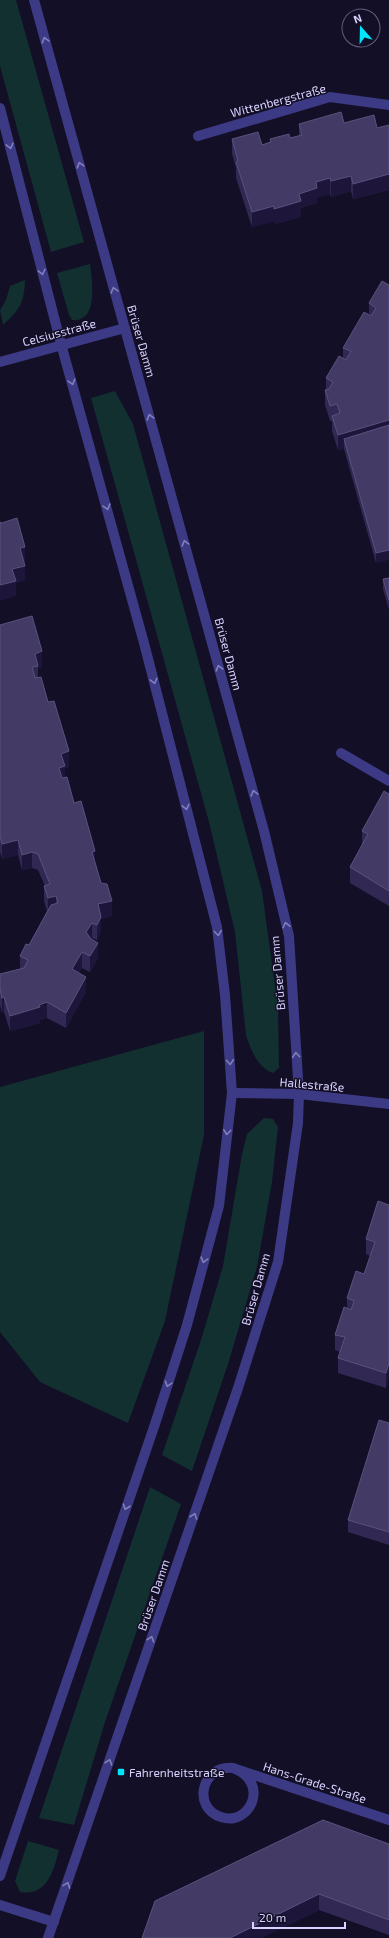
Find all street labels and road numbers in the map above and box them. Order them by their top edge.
street label: Wittenbergstraße [229,81,327,119]
street label: Brüser Damm [125,303,159,379]
street label: Celsiusstraße [21,315,97,349]
street label: Brüser Damm [213,616,245,692]
street label: Brüser Damm [267,935,287,1011]
street label: Hallestraße [279,1074,345,1094]
street label: Brüser Damm [238,1251,272,1327]
street label: Brüser Damm [134,1558,172,1632]
street label: Hans-Grade-Straße [262,1759,368,1805]

